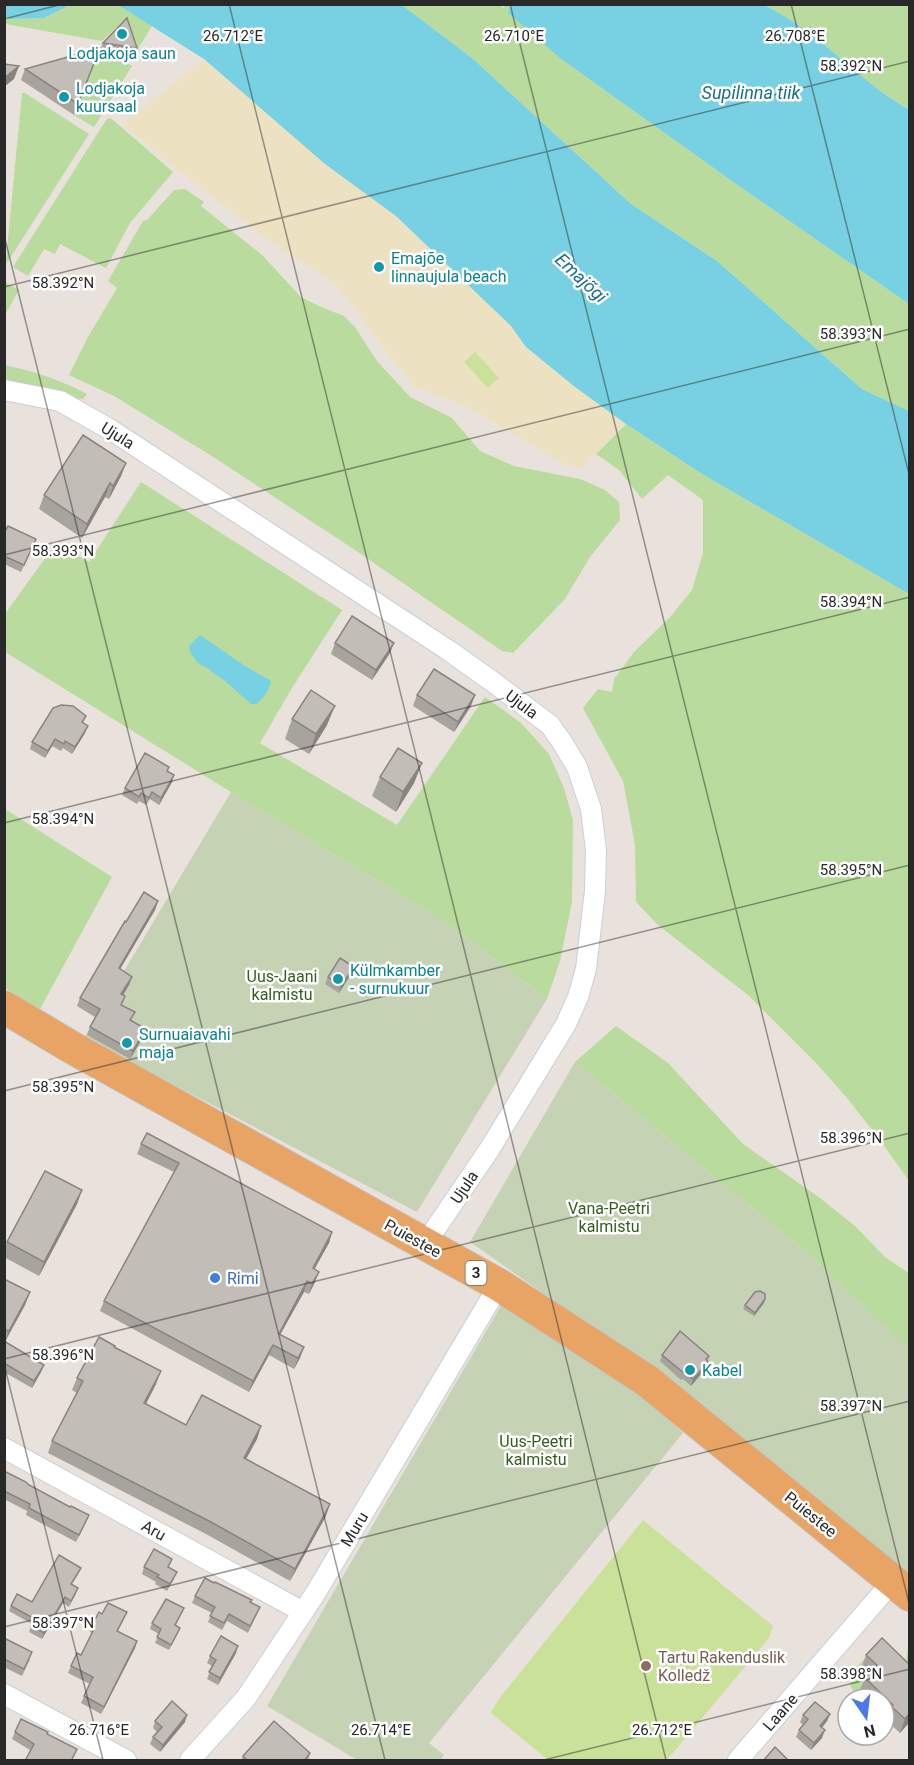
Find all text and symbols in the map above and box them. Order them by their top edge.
marker: Lodjakoja saun [115,27,129,41]
text: 26.712°E [203,27,264,45]
text: 26.710°E [484,27,545,45]
text: 26.708°E [765,27,826,45]
place label: Lodjakoja saun [68,44,176,63]
text: 58.392°N [820,57,882,75]
place label: Lodjakoja kuursaal [76,79,145,116]
water label: Supilinna tiik [702,82,802,103]
marker: Lodjakoja kuursaal [57,90,71,104]
water label: Emajõgi [551,248,612,307]
place label: Emajõe linnaujula beach [391,249,507,286]
marker: Emajõe linnaujula beach [372,260,386,274]
text: 58.392°N [32,274,94,292]
text: 58.393°N [820,325,882,343]
street label: Ujula [98,418,138,453]
text: 58.393°N [32,542,94,560]
text: 58.394°N [820,593,882,611]
street label: Ujula [502,686,542,723]
text: 58.394°N [32,810,94,828]
text: 58.395°N [820,861,882,879]
place label: Külmkamber - surnukuur [350,961,441,998]
park label: Uus-Jaani kalmistu [247,967,317,1004]
marker: Külmkamber - surnukuur [331,972,345,986]
place label: Surnuaiavahi maja [139,1025,231,1062]
marker: Surnuaiavahi maja [120,1036,134,1050]
text: 58.395°N [32,1078,94,1096]
text: 58.396°N [820,1129,882,1147]
street label: Ujula [447,1167,482,1207]
park label: Vana-Peetri kalmistu [568,1199,650,1236]
street label: Puiestee [381,1215,444,1262]
road number: 3 [466,1261,486,1285]
place label: Rimi [227,1269,259,1288]
marker: Rimi [208,1271,222,1285]
text: 58.396°N [32,1346,94,1364]
place label: Kabel [702,1361,742,1380]
marker: Kabel [683,1363,697,1377]
text: 58.397°N [820,1397,882,1415]
park label: Uus-Peetri kalmistu [499,1432,573,1469]
street label: Puiestee [781,1488,841,1541]
street label: Muru [337,1508,372,1550]
street label: Aru [138,1516,169,1545]
text: 58.397°N [32,1614,94,1632]
place label: Tartu Rakenduslik Kolledž [658,1648,786,1685]
marker: Tartu Rakenduslik Kolledž [639,1659,653,1673]
text: 58.398°N [820,1665,882,1683]
north arrow [836,1687,896,1747]
street label: Laane [759,1690,802,1735]
text: N [862,1720,877,1742]
text: 26.716°E [69,1721,130,1739]
text: 26.714°E [351,1721,412,1739]
text: 26.712°E [632,1721,693,1739]

